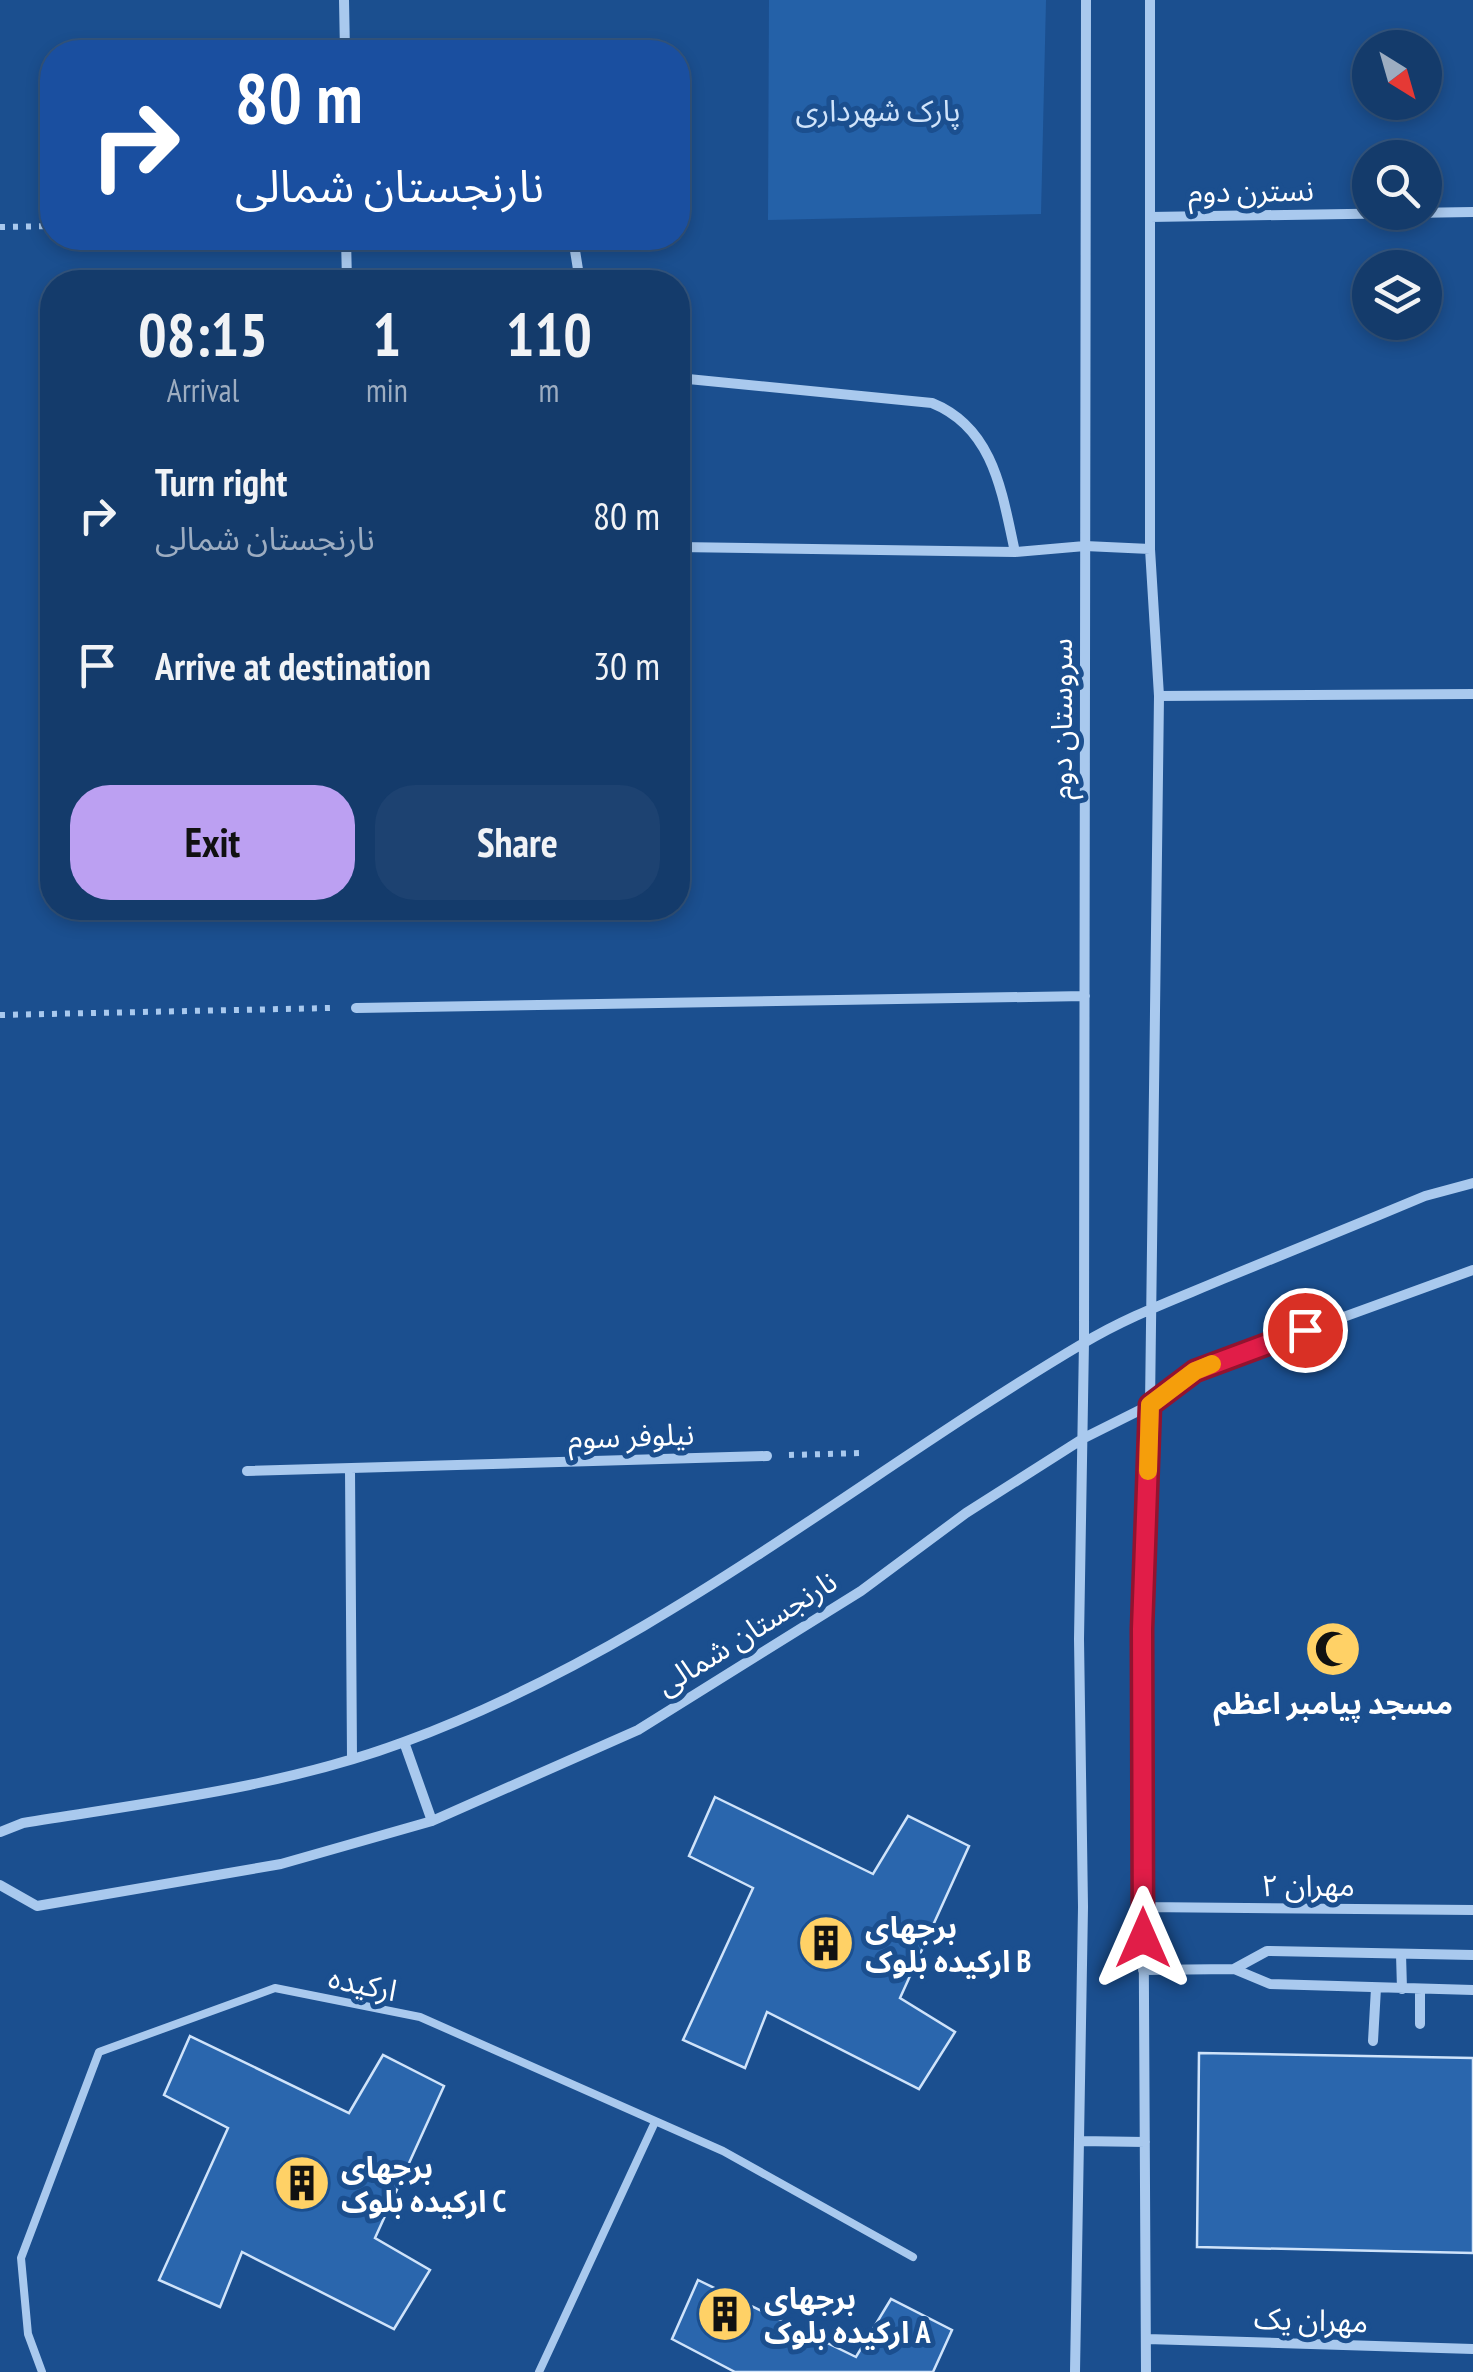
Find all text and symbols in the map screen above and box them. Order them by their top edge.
north arrow [1352,30,1442,120]
map controls [1352,30,1442,340]
text: 80 m [235,52,363,142]
icon: right [70,80,200,210]
park label: پارک شهرداری [795,90,961,130]
button: search [1352,140,1442,230]
text: نارنجستان شمالی [235,156,544,214]
street label: نسترن دوم [1188,169,1314,215]
button: layers [1352,250,1442,340]
text: 08:15 [138,295,268,373]
text: 1 [373,295,401,373]
text: 110 [506,295,592,373]
text: Arrival [167,369,239,411]
text: min [366,369,408,411]
text: m [538,369,559,411]
text: Turn right [155,457,287,506]
icon: right [70,488,125,543]
text: 80 m [593,491,660,540]
text: نارنجستان شمالی [155,517,375,559]
icon: arrive [70,638,125,693]
street label: سروستان دوم [1041,638,1084,800]
text: Arrive at destination [155,641,431,690]
text: 30 m [593,641,660,690]
button: Exit [70,785,355,900]
button: Share [375,785,660,900]
pin [1263,1288,1348,1373]
icon: arrive [1278,1303,1333,1358]
street label: نیلوفر سوم [567,1413,695,1461]
street label: نارنجستان شمالی [648,1561,844,1703]
mosque icon: مسجد پیامبر اعظم [1303,1619,1363,1679]
place label: مسجد پیامبر اعظم [1213,1683,1453,1727]
street label: مهران ۲ [1261,1865,1355,1904]
position arrow [1091,1886,1195,1990]
place label: برجهای ارکیده بلوک B [865,1907,1031,1980]
building icon: برجهای ارکیده بلوک B [796,1913,856,1973]
street label: ارکیده [325,1957,401,2009]
place label: برجهای ارکیده بلوک C [341,2147,507,2220]
building icon: برجهای ارکیده بلوک C [272,2153,332,2213]
place label: برجهای ارکیده بلوک A [764,2278,932,2351]
building icon: برجهای ارکیده بلوک A [695,2284,755,2344]
street label: مهران یک [1253,2298,1369,2340]

